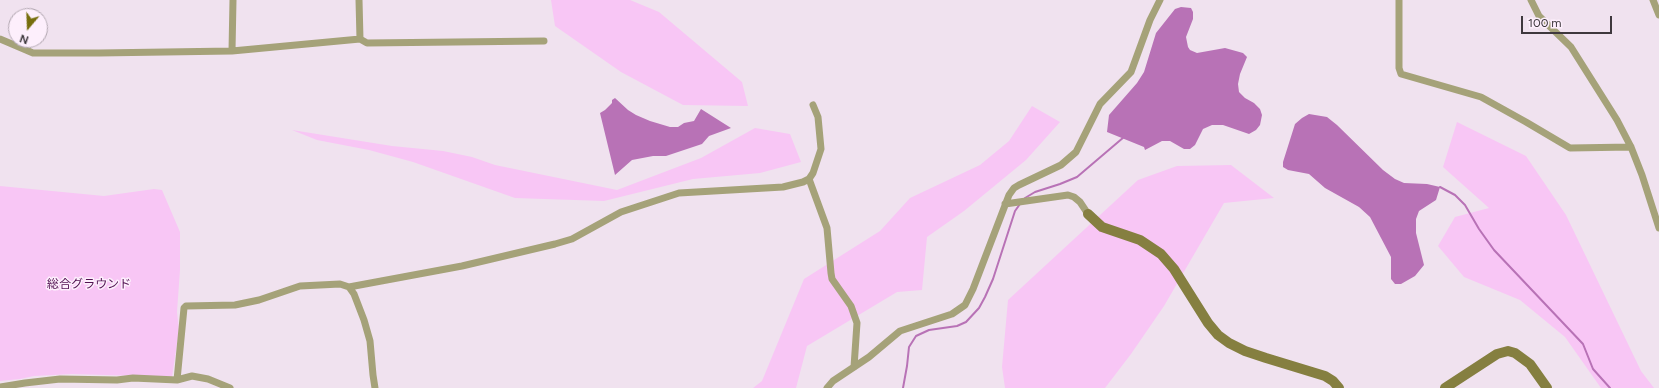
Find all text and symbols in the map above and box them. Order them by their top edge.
north arrow [8,8,48,48]
scale bar [1523,8,1614,34]
text: 100 m [1528,16,1562,30]
text: N [18,31,30,46]
park label: 総合グラウンド [47,277,131,291]

